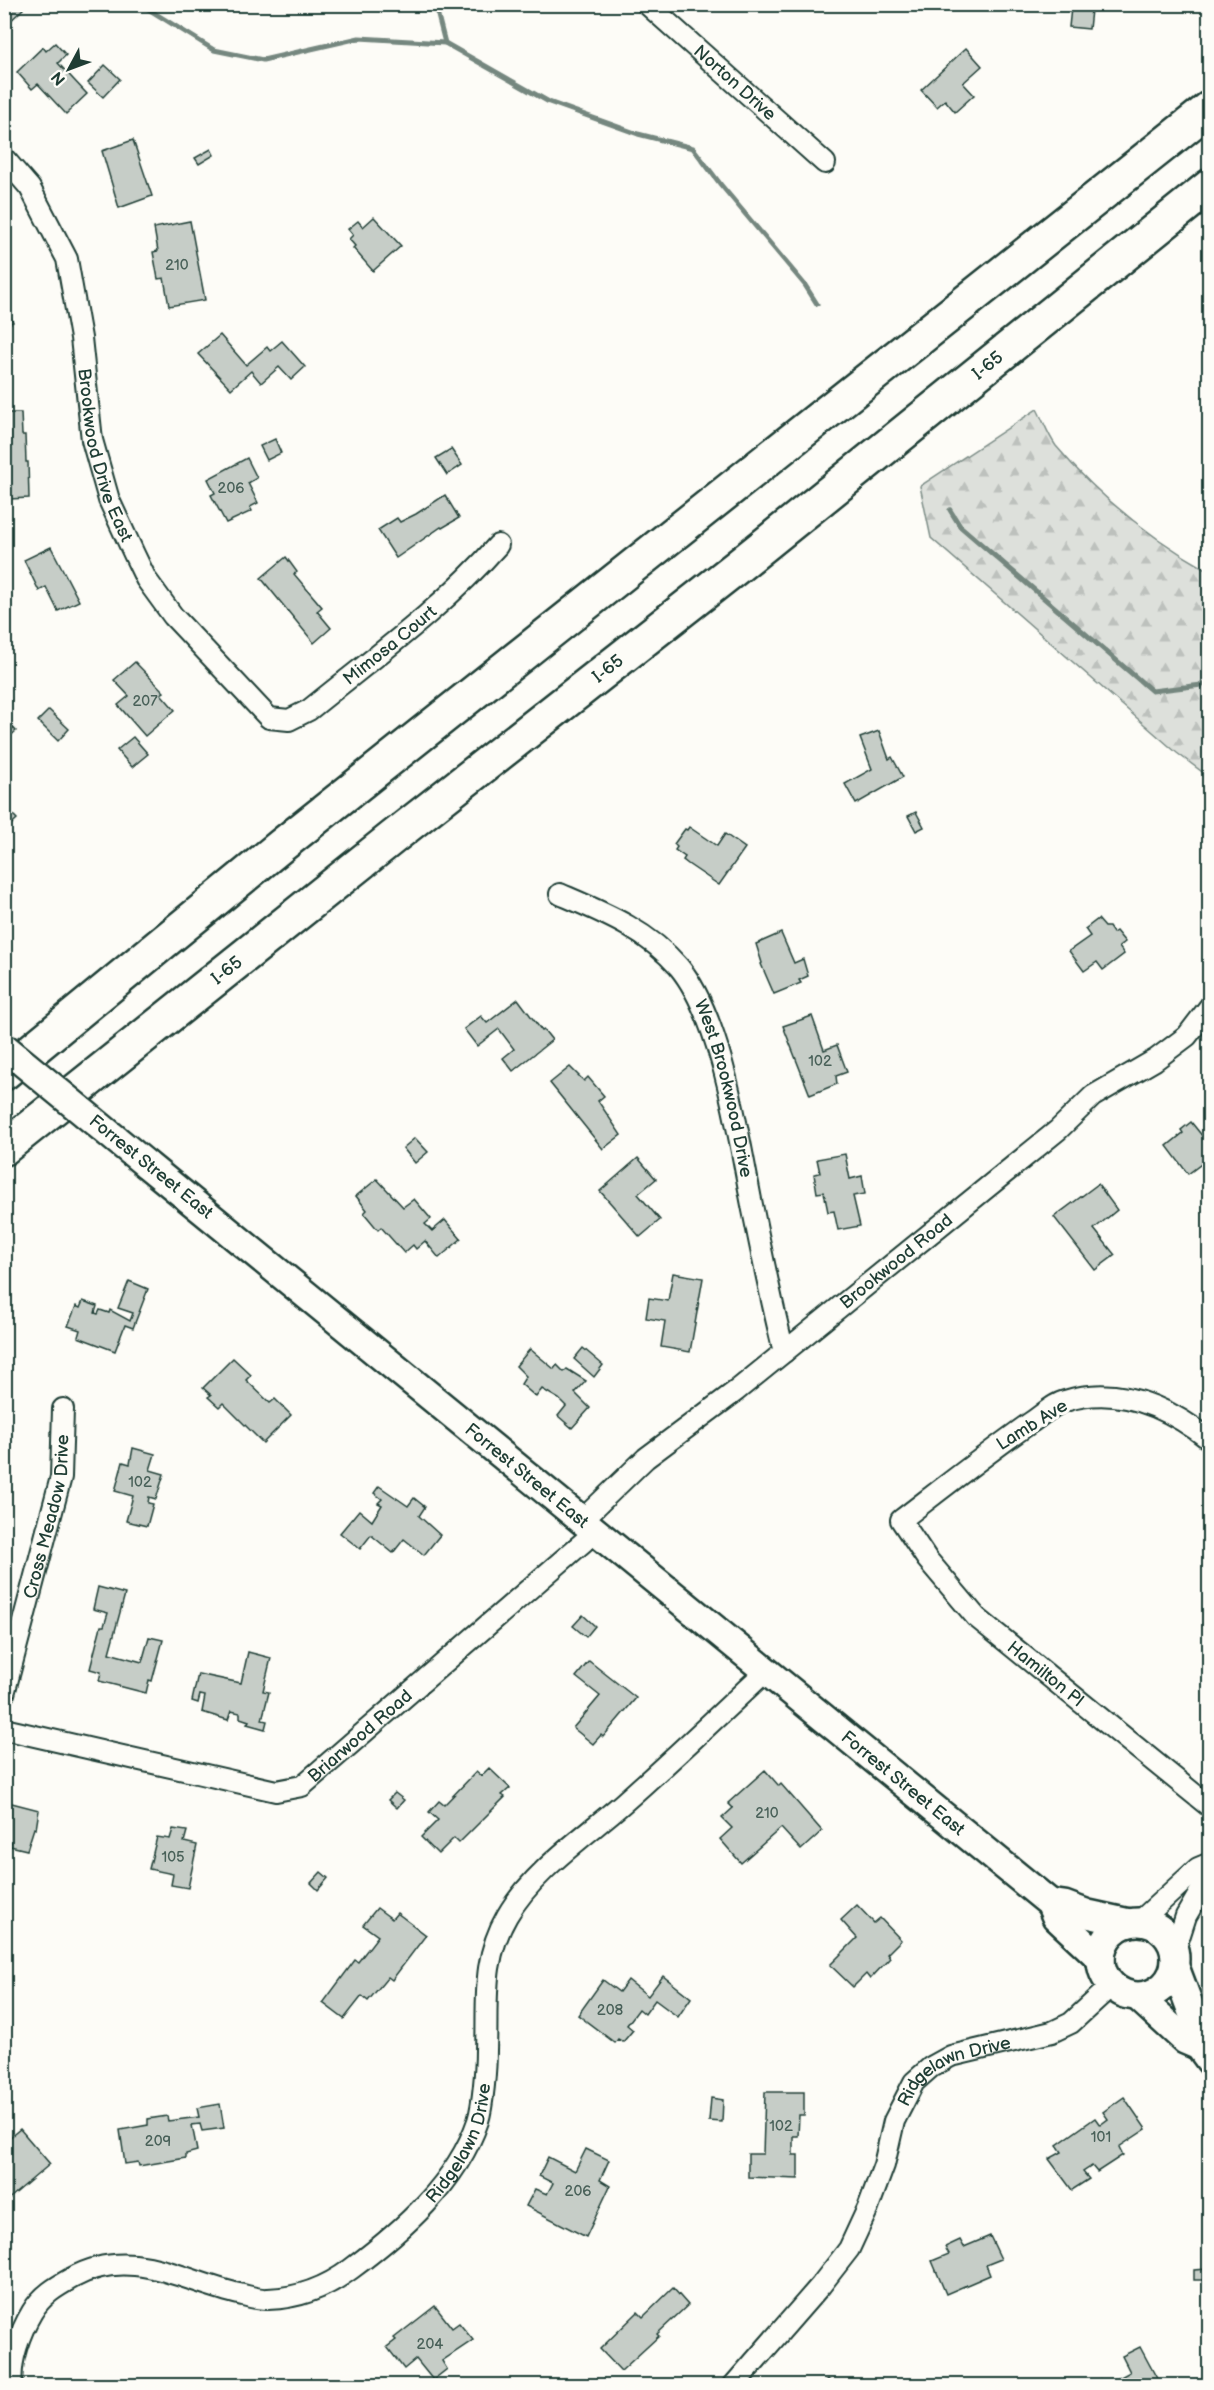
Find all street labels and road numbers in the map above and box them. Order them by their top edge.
street label: Norton Drive [690,40,781,125]
street label: I-65 [968,347,1007,384]
street label: Brookwood Drive East [74,367,137,545]
street label: Mimosa Court [339,601,441,689]
street label: I-65 [588,650,627,687]
street label: I-65 [207,951,246,989]
street label: West Brookwood Drive [690,996,757,1179]
street label: Forrest Street East [85,1111,218,1224]
street label: Brookwood Road [836,1209,957,1313]
street label: Lamb Ave [993,1395,1072,1455]
street label: Forrest Street East [461,1419,593,1532]
street label: Cross Meadow Drive [19,1434,73,1601]
street label: Hamilton Pl [1003,1636,1088,1711]
street label: Briarwood Road [303,1685,416,1787]
street label: Forrest Street East [837,1726,970,1840]
street label: Ridgelawn Drive [893,2032,1013,2110]
street label: Ridgelawn Drive [421,2082,495,2207]

